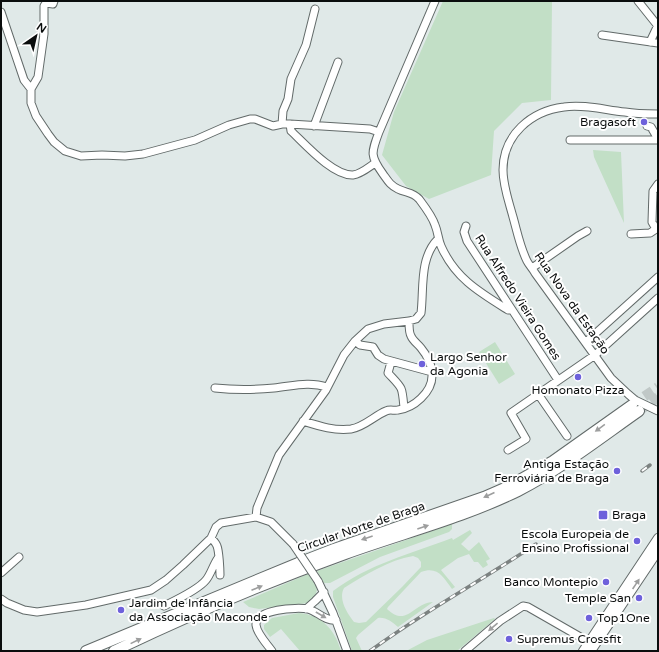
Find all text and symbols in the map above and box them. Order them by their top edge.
north arrow [16,16,56,56]
text: N [34,20,49,36]
place label: Bragasoft [580,115,636,129]
marker: Bragasoft [639,117,649,127]
street label: Rua Alfredo Vieira Gomes [472,232,564,363]
street label: Rua Nova da Estação [532,249,612,357]
place label: Largo Senhor da Agonia [430,350,507,378]
marker: Largo Senhor da Agonia [417,359,427,369]
marker: Homonato Pizza [573,372,583,382]
place label: Homonato Pizza [532,383,624,397]
one-way arrow [595,424,606,432]
place label: Antiga Estação Ferroviária de Braga [494,457,609,485]
marker: Antiga Estação Ferroviária de Braga [612,466,622,476]
one-way arrow [484,492,495,498]
street label: Circular Norte de Braga [295,499,427,555]
place label: Braga [612,508,646,522]
marker: Braga [597,509,609,521]
one-way arrow [417,524,429,530]
place label: Escola Europeia de Ensino Profissional [521,527,629,555]
one-way arrow [360,535,372,541]
marker: Escola Europeia de Ensino Profissional [632,536,642,546]
place label: Banco Montepio [504,575,598,589]
marker: Banco Montepio [601,577,611,587]
one-way arrow [632,578,640,589]
one-way arrow [252,585,263,591]
place label: Temple San [565,591,631,605]
marker: Temple San [634,593,644,603]
place label: Jardim de Infância da Associação Maconde [129,596,268,624]
marker: Jardim de Infância da Associação Maconde [116,605,126,615]
one-way arrow [315,611,327,618]
place label: Top1One [597,611,650,625]
marker: Top1One [584,613,594,623]
one-way arrow [487,623,498,631]
place label: Supremus Crossfit [517,632,622,646]
marker: Supremus Crossfit [504,634,514,644]
one-way arrow [130,638,141,644]

